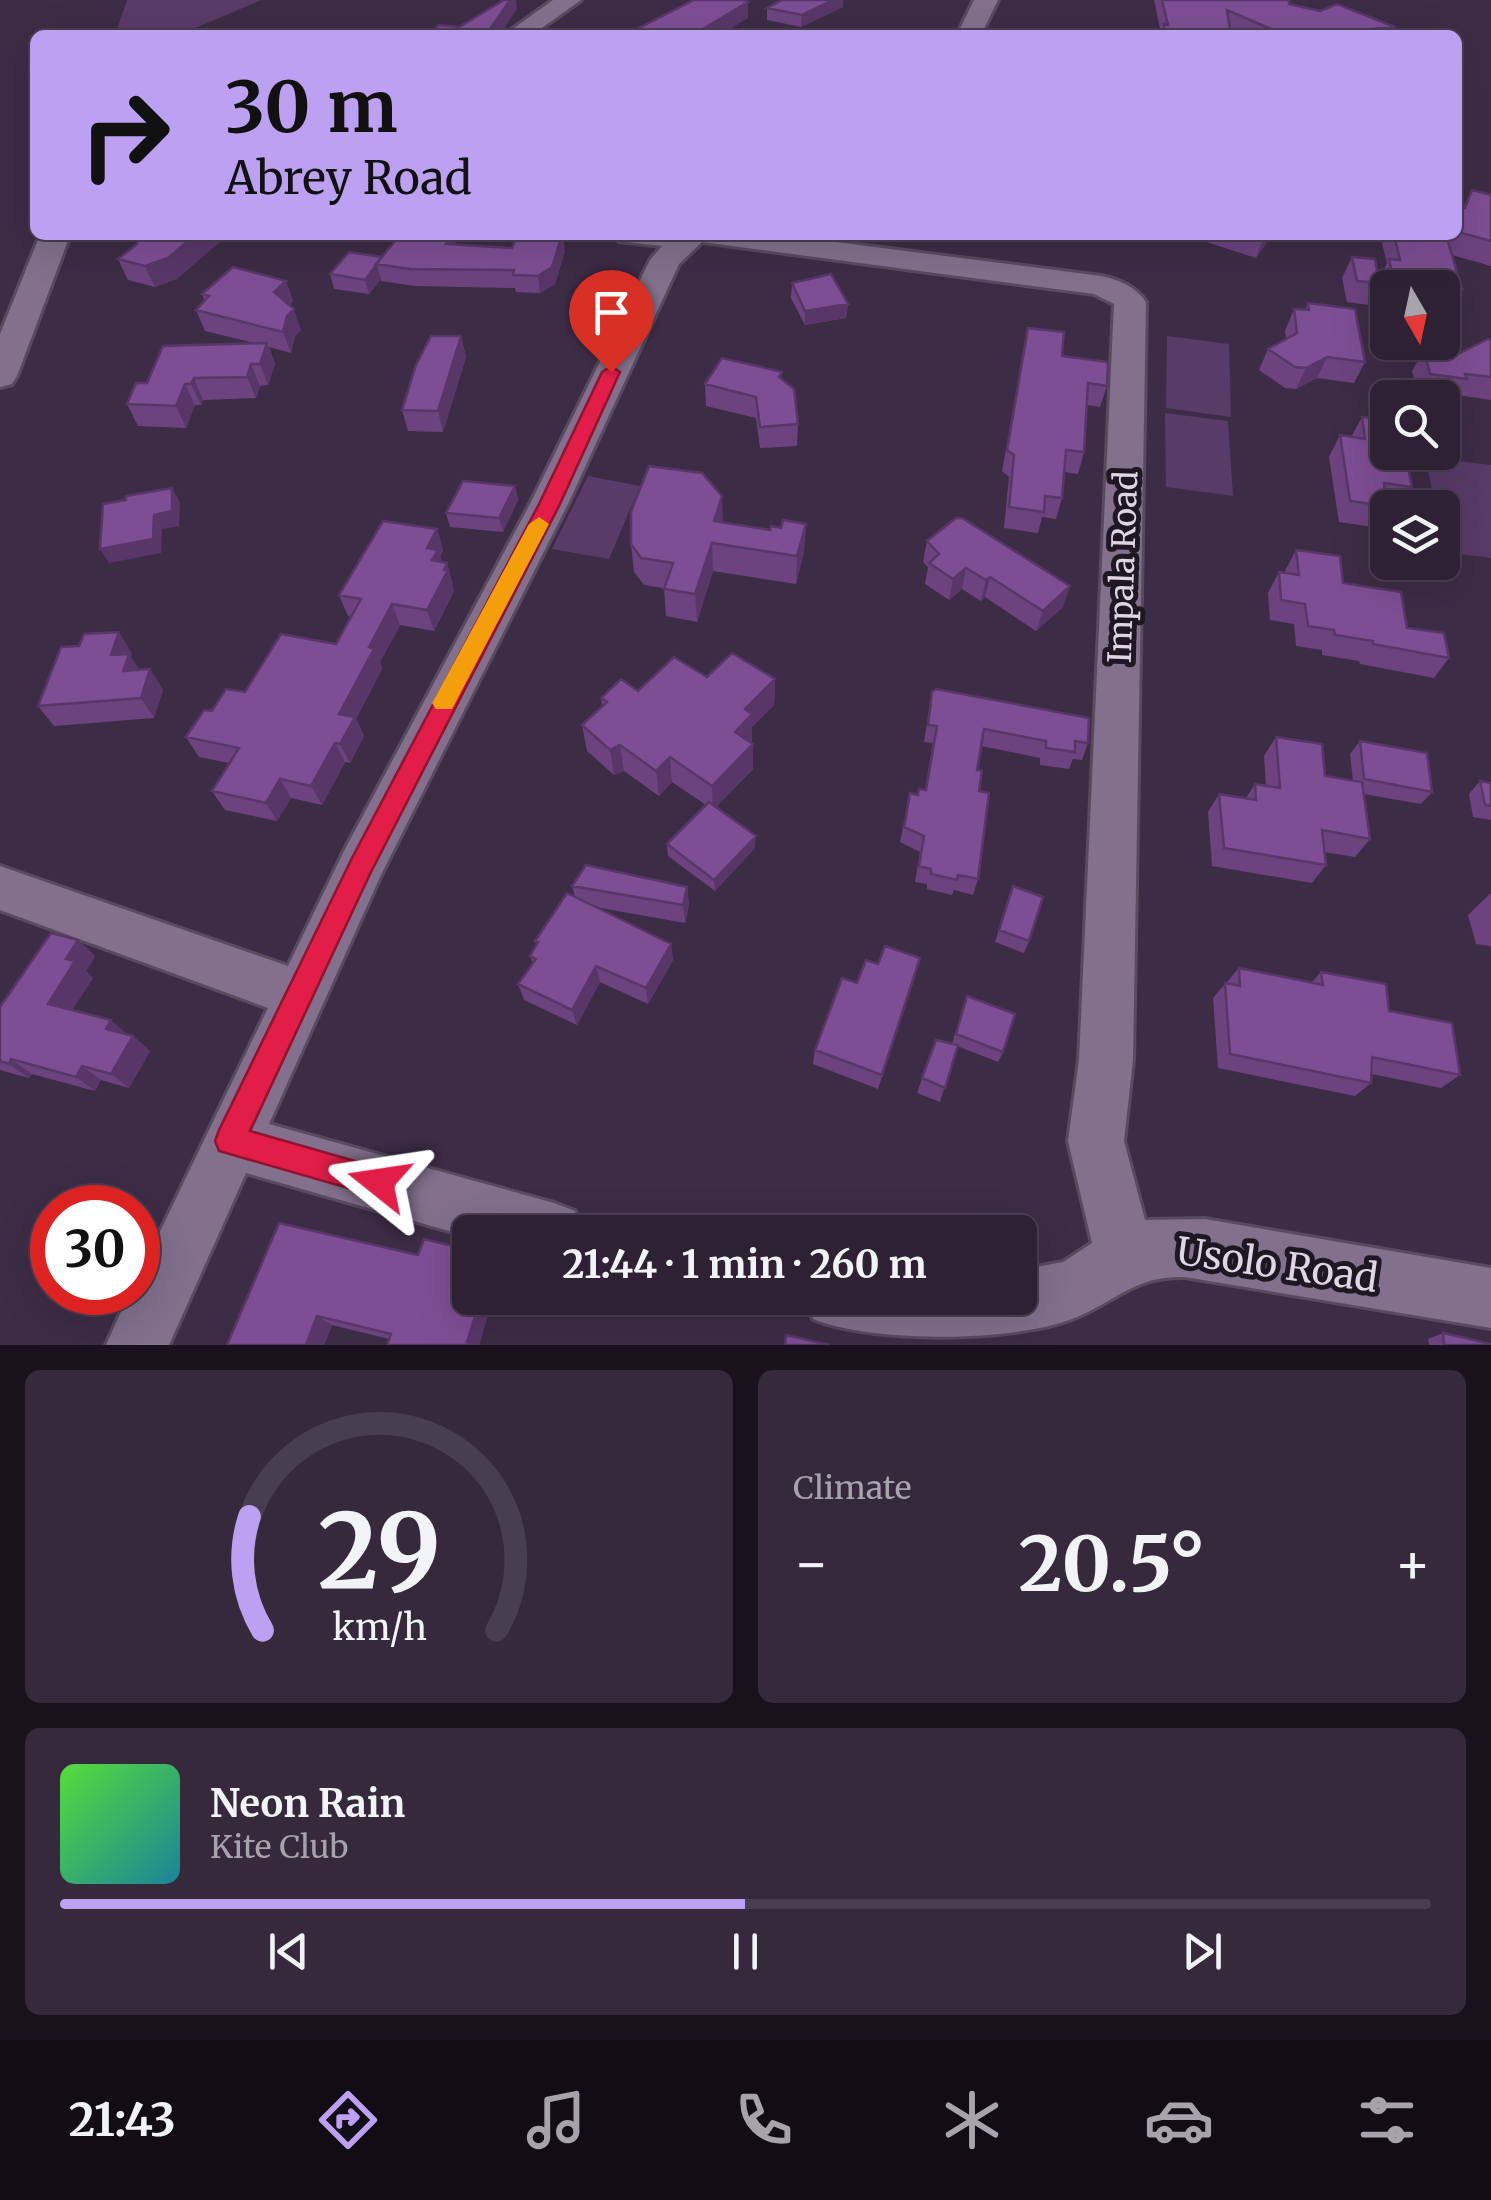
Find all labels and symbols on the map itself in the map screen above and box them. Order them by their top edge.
pin [569,270,654,373]
north arrow [1370,270,1460,360]
street label: Impala Road [1100,470,1146,664]
position arrow [327,1130,431,1234]
speed limit sign: 30 [30,1185,160,1315]
street label: Usolo Road [1173,1227,1381,1302]

